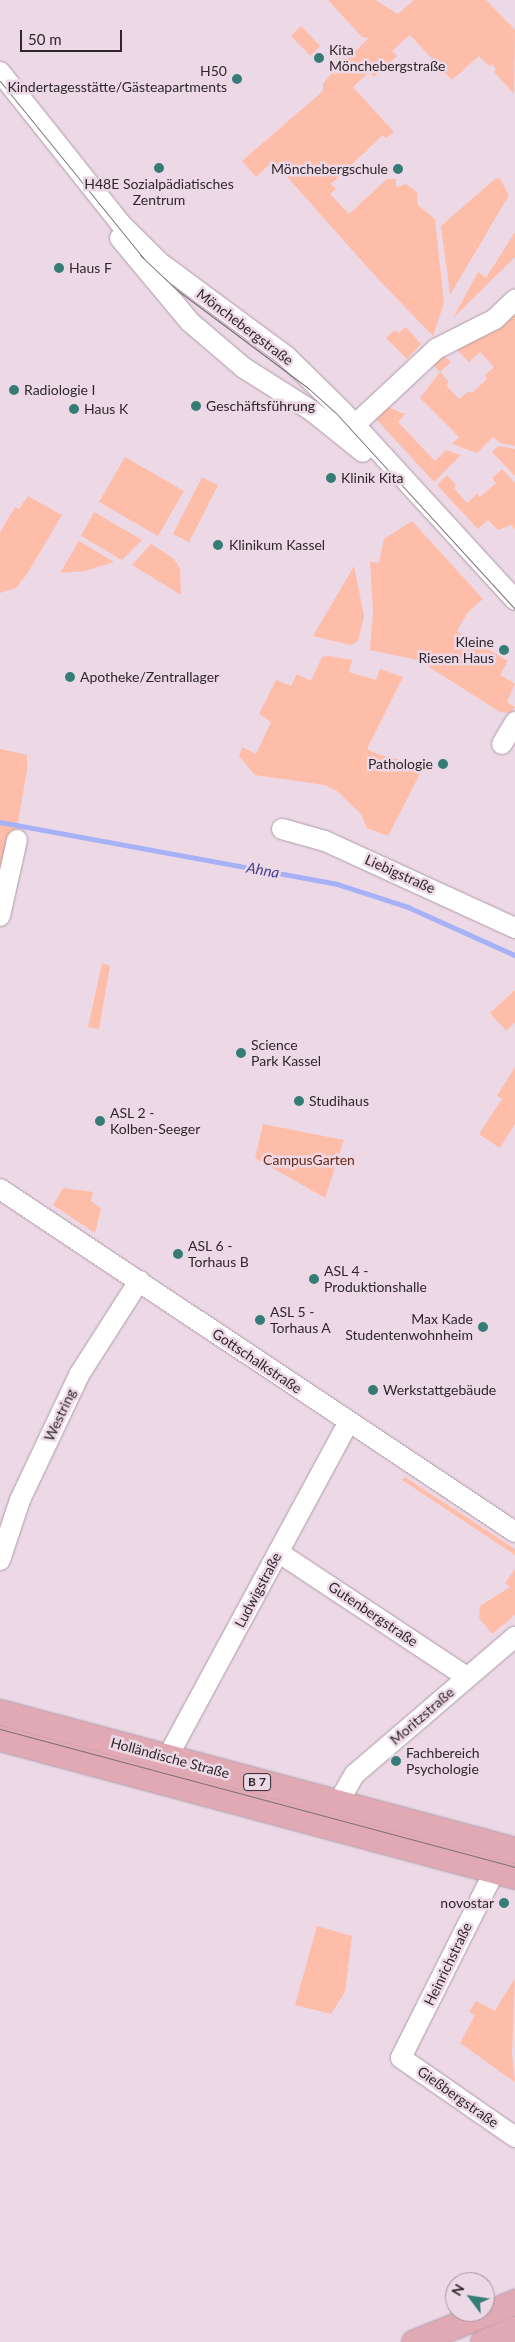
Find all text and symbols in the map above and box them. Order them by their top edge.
scale bar [22,20,125,52]
text: 50 m [28,30,62,48]
place label: Kita Mönchebergstraße [329,42,445,74]
marker: Kita Mönchebergstraße [313,52,325,64]
place label: H50 Kindertagesstätte/Gästeapartments [7,63,227,95]
marker: H50 Kindertagesstätte/Gästeapartments [231,73,243,85]
place label: Mönchebergschule [271,161,388,177]
marker: H48E Sozialpädiatisches Zentrum [153,162,165,174]
marker: Mönchebergschule [392,163,404,175]
place label: H48E Sozialpädiatisches Zentrum [84,176,234,208]
place label: Haus F [69,260,112,276]
marker: Haus F [53,262,65,274]
street label: Mönchebergstraße [193,285,297,369]
place label: Radiologie I [24,382,96,398]
marker: Radiologie I [8,384,20,396]
place label: Geschäftsführung [206,398,315,414]
marker: Geschäftsführung [190,400,202,412]
place label: Haus K [84,401,128,417]
marker: Haus K [68,403,80,415]
place label: Klinik Kita [341,470,403,486]
marker: Klinik Kita [325,472,337,484]
place label: Klinikum Kassel [229,537,325,553]
marker: Klinikum Kassel [211,538,225,552]
place label: Kleine Riesen Haus [418,634,494,666]
marker: Kleine Riesen Haus [498,644,510,656]
place label: Apotheke/Zentrallager [80,669,219,685]
marker: Apotheke/Zentrallager [64,671,76,683]
place label: Pathologie [368,756,433,772]
marker: Pathologie [437,758,449,770]
street label: Liebigstraße [362,851,438,897]
water label: Ahna [245,858,281,882]
place label: Science Park Kassel [251,1037,321,1070]
marker: Science Park Kassel [235,1047,247,1059]
place label: Studihaus [309,1093,369,1109]
marker: Studihaus [293,1095,305,1107]
place label: ASL 2 - Kolben-Seeger [110,1105,200,1138]
marker: ASL 2 - Kolben-Seeger [94,1115,106,1127]
park label: CampusGarten [263,1152,355,1168]
place label: ASL 6 - Torhaus B [188,1238,249,1270]
marker: ASL 6 - Torhaus B [172,1248,184,1260]
place label: ASL 4 - Produktionshalle [324,1263,427,1295]
marker: ASL 4 - Produktionshalle [308,1273,320,1285]
place label: ASL 5 - Torhaus A [270,1304,331,1336]
place label: Max Kade Studentenwohnheim [345,1311,473,1344]
marker: ASL 5 - Torhaus A [254,1314,266,1326]
marker: Max Kade Studentenwohnheim [477,1321,489,1333]
street label: Gottschalkstraße [209,1325,305,1397]
place label: Werkstattgebäude [383,1382,496,1398]
marker: Werkstattgebäude [367,1384,379,1396]
street label: Westring [41,1386,79,1444]
street label: Ludwigstraße [231,1550,285,1630]
street label: Gutenbergstraße [325,1578,421,1650]
street label: Moritzstraße [387,1684,457,1748]
street label: Holländische Straße [109,1734,231,1782]
place label: Fachbereich Psychologie [406,1745,480,1778]
marker: Fachbereich Psychologie [390,1755,402,1767]
road number: B 7 [242,1772,272,1791]
place label: novostar [440,1895,494,1911]
marker: novostar [498,1897,510,1909]
street label: Heinrichstraße [421,1920,475,2008]
street label: Gießbergstraße [414,2063,502,2131]
north arrow [445,2272,495,2322]
text: N [448,2281,468,2299]

